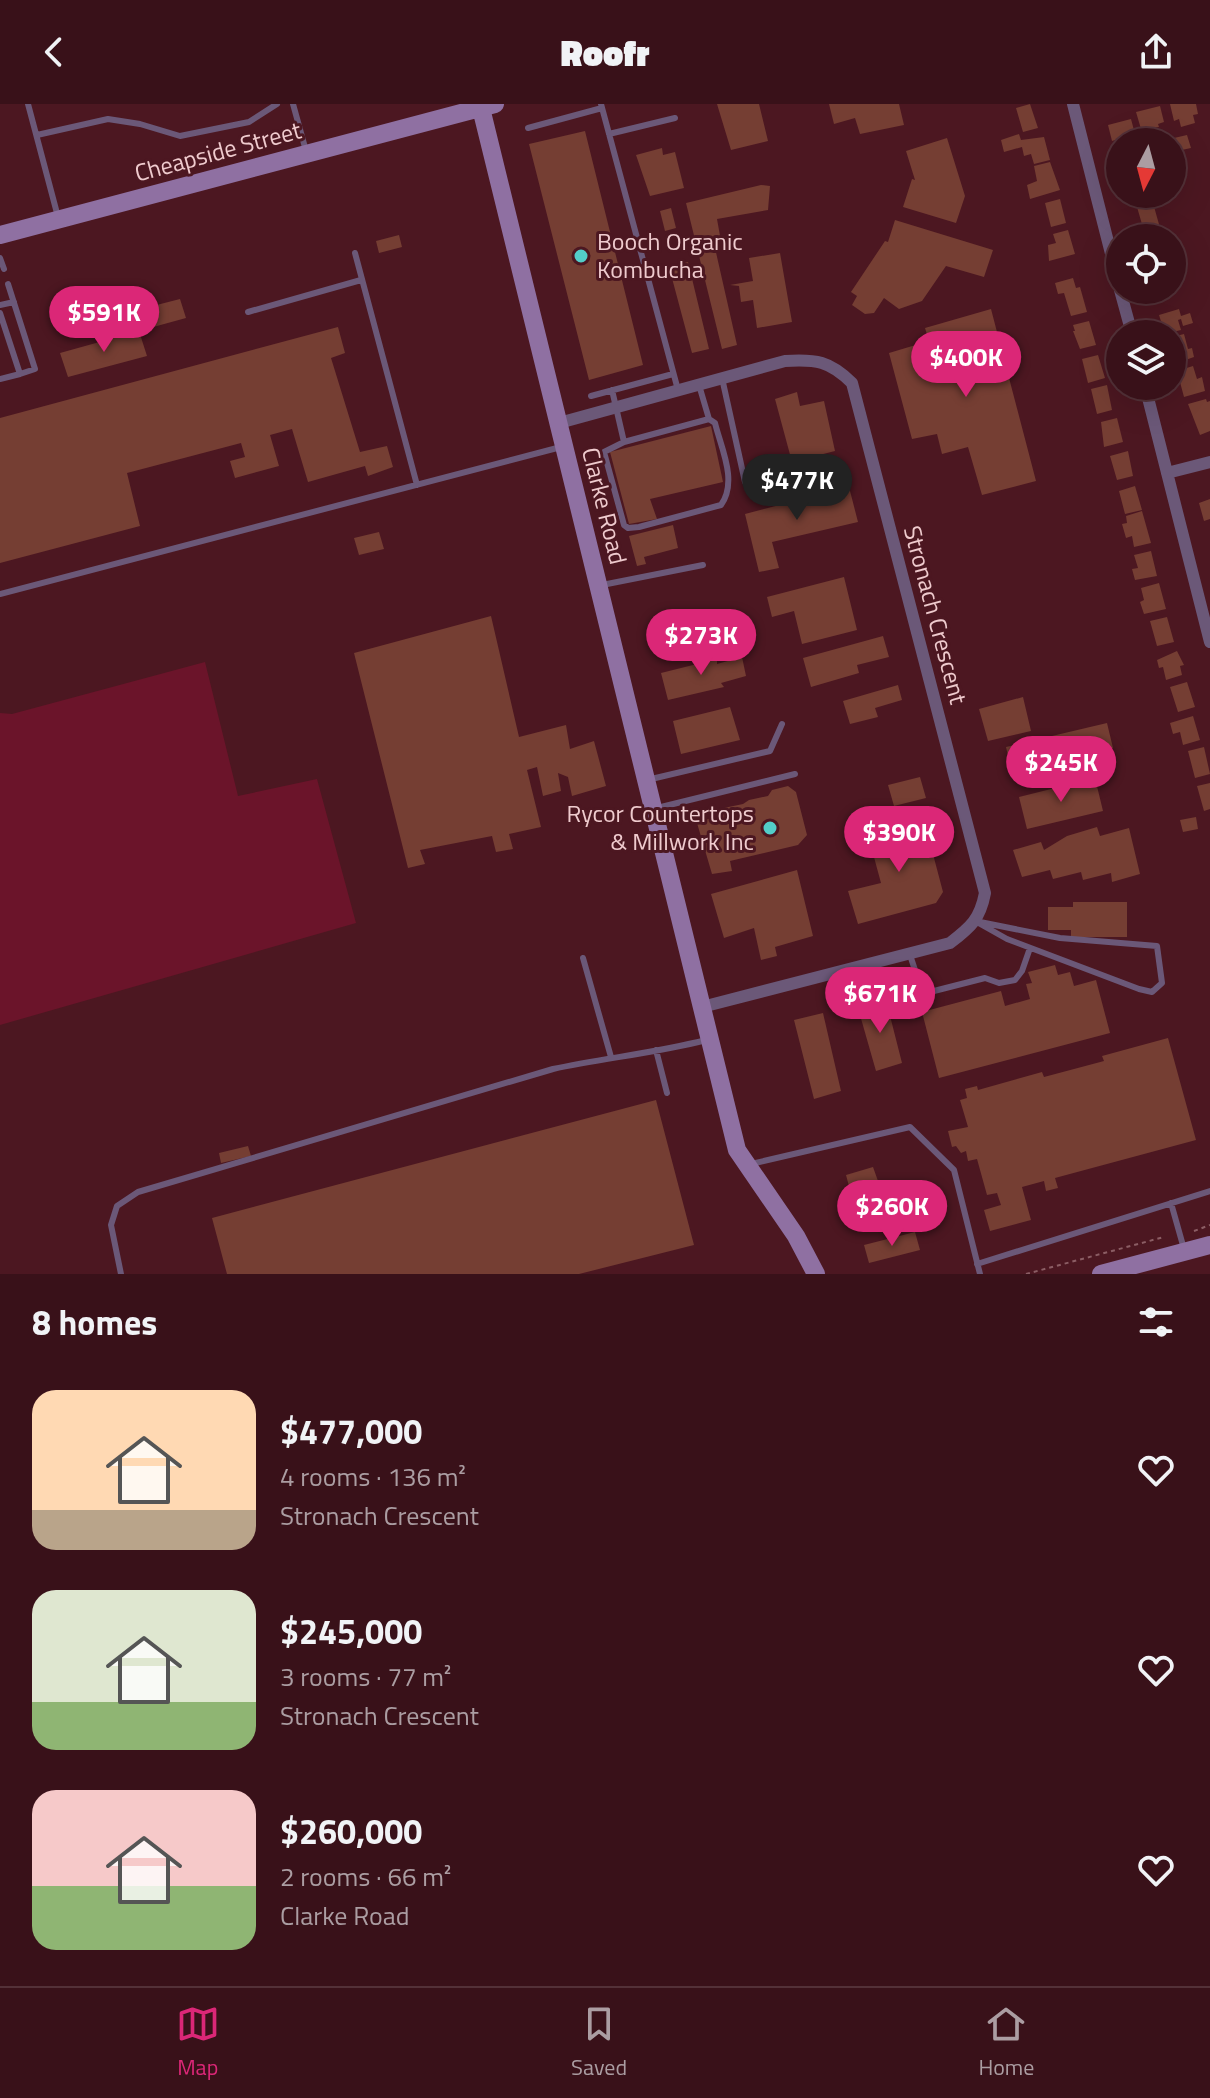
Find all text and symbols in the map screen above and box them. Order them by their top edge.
text: Roofr [561,25,649,80]
icon: back [32,30,76,74]
icon: share [1134,30,1178,74]
street label: Cheapside Street [130,111,306,191]
north arrow [1106,128,1186,208]
map controls [1106,128,1186,400]
place label: Booch Organic Kombucha [597,223,743,287]
button: locate [1106,224,1186,304]
marker: Booch Organic Kombucha [572,247,590,265]
pin: $591K [48,286,160,354]
text: $591K [67,292,141,331]
button: layers [1106,320,1186,400]
pin: $400K [910,331,1022,399]
text: $400K [929,337,1003,376]
street label: Clarke Road [573,443,637,568]
pin: $477K [741,454,853,522]
text: $477K [760,460,834,499]
street label: Stronach Crescent [895,521,977,709]
pin: $273K [645,609,757,677]
text: $273K [664,615,738,654]
pin: $245K [1005,736,1117,804]
text: $245K [1024,742,1098,781]
place label: Rycor Countertops & Millwork Inc [566,795,754,859]
pin: $390K [843,806,955,874]
text: $390K [862,812,936,851]
marker: Rycor Countertops & Millwork Inc [761,819,779,837]
pin: $671K [824,967,936,1035]
text: $671K [843,973,917,1012]
pin: $260K [836,1180,948,1248]
text: $260K [855,1186,929,1225]
text: 8 homes [32,1296,157,1348]
icon: filters [1134,1300,1178,1344]
text: $477,000 [280,1405,422,1457]
icon: home [96,1422,192,1518]
icon: heart [1134,1448,1178,1492]
text: 4 rooms · 136 m² [280,1457,466,1496]
text: Stronach Crescent [280,1496,479,1535]
text: $245,000 [280,1605,422,1657]
icon: home [96,1622,192,1718]
icon: heart [1134,1648,1178,1692]
text: 3 rooms · 77 m² [280,1657,451,1696]
text: Stronach Crescent [280,1696,479,1735]
text: $260,000 [280,1805,422,1857]
icon: home [96,1822,192,1918]
icon: heart [1134,1848,1178,1892]
text: 2 rooms · 66 m² [280,1857,451,1896]
text: Clarke Road [280,1896,409,1935]
tab: Map [176,2002,220,2084]
tab: Saved [571,2002,627,2084]
tab: Home [978,2002,1034,2084]

